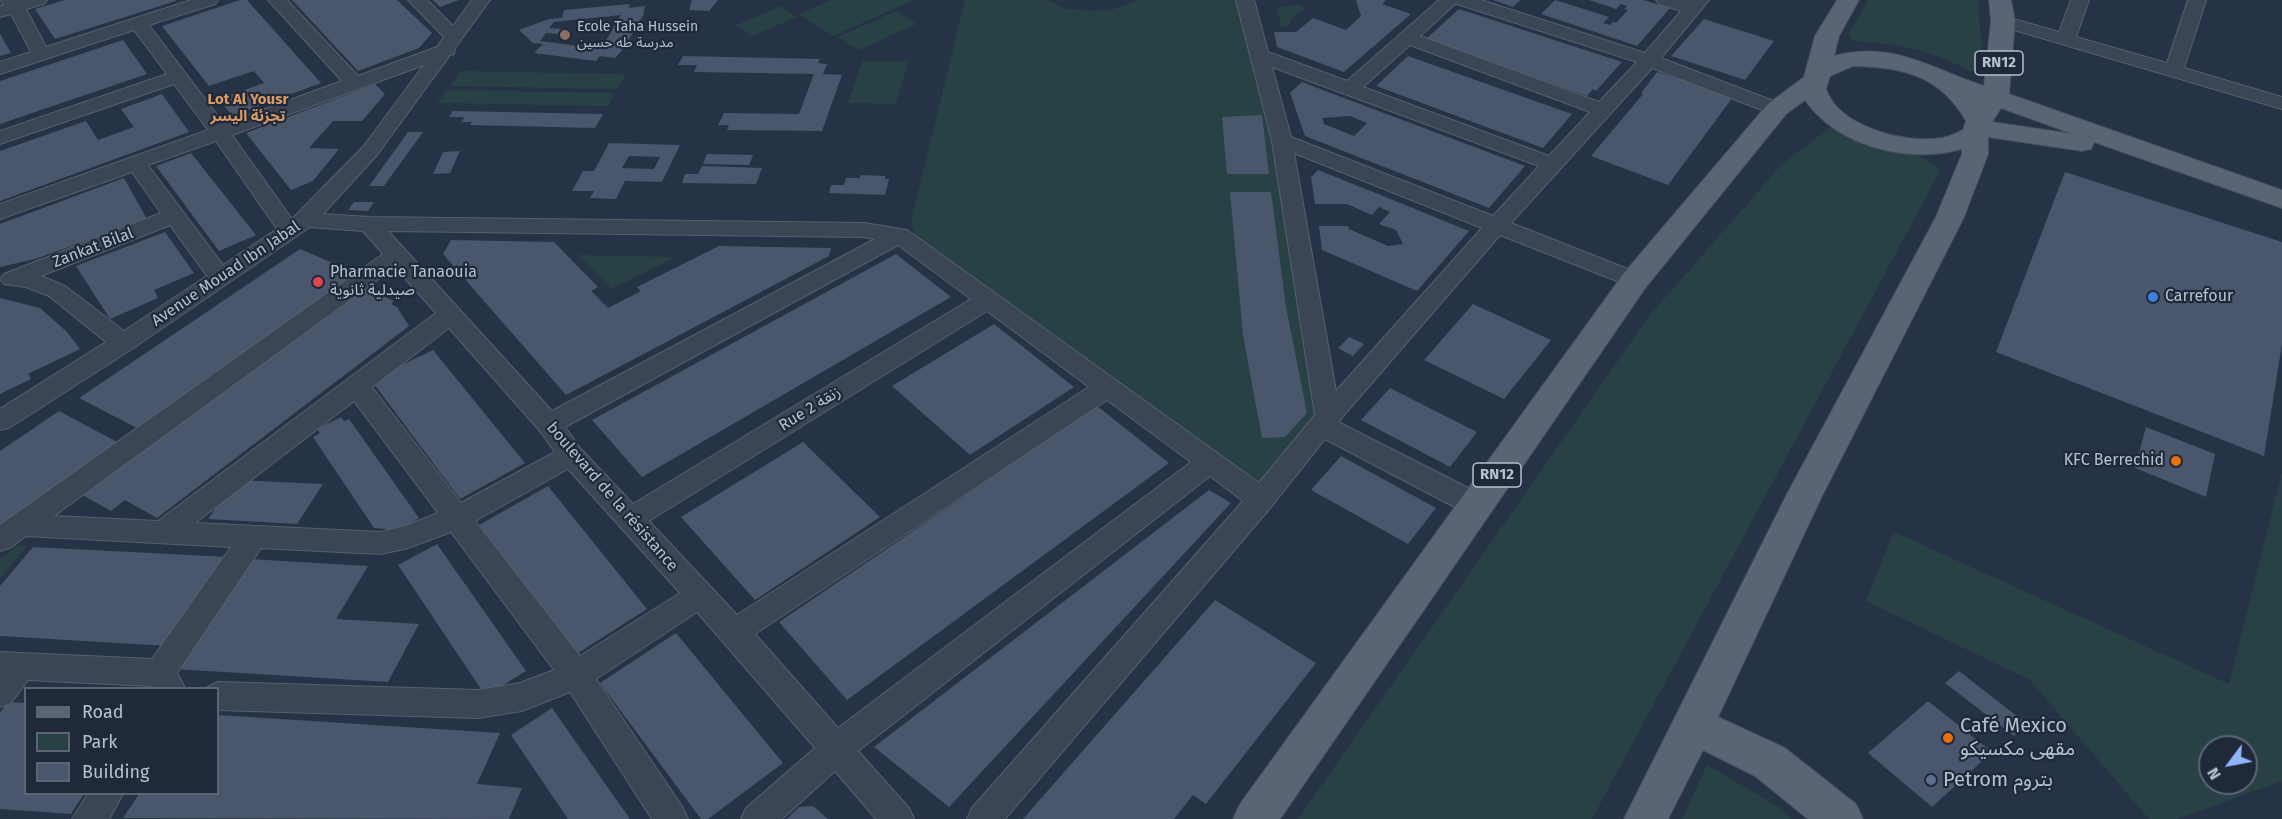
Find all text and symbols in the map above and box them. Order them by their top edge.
place label: Ecole Taha Hussein مدرسة طه حسين [577,19,698,51]
marker: Ecole Taha Hussein مدرسة طه حسين [558,28,572,42]
road number: RN12 [1975,51,2023,75]
district label: Lot Al Yousr تجزئة اليسر [208,91,288,126]
street label: Avenue Mouad Ibn Jabal [148,217,304,331]
street label: Zankat Bilal [50,224,136,272]
place label: Pharmacie Tanaouia صيدلية ثانوية [330,263,477,301]
marker: Pharmacie Tanaouia صيدلية ثانوية [311,275,325,289]
place label: Carrefour [2165,287,2233,307]
marker: Carrefour [2146,290,2160,304]
street label: Rue 2 زنقة [775,382,845,436]
street label: boulevard de la résistance [542,419,682,575]
place label: KFC Berrechid [2064,451,2164,471]
marker: KFC Berrechid [2169,454,2183,468]
road number: RN12 [1473,463,1521,487]
legend [24,687,219,795]
text: Road [82,701,124,723]
place label: Café Mexico مقهى مكسيكو [1960,714,2075,761]
text: Park [82,731,117,753]
marker: Café Mexico مقهى مكسيكو [1941,731,1955,745]
north arrow [2198,735,2258,795]
text: Building [82,761,149,783]
text: N [2203,764,2225,783]
place label: Petrom بتروم [1943,768,2053,792]
marker: Petrom بتروم [1924,773,1938,787]

